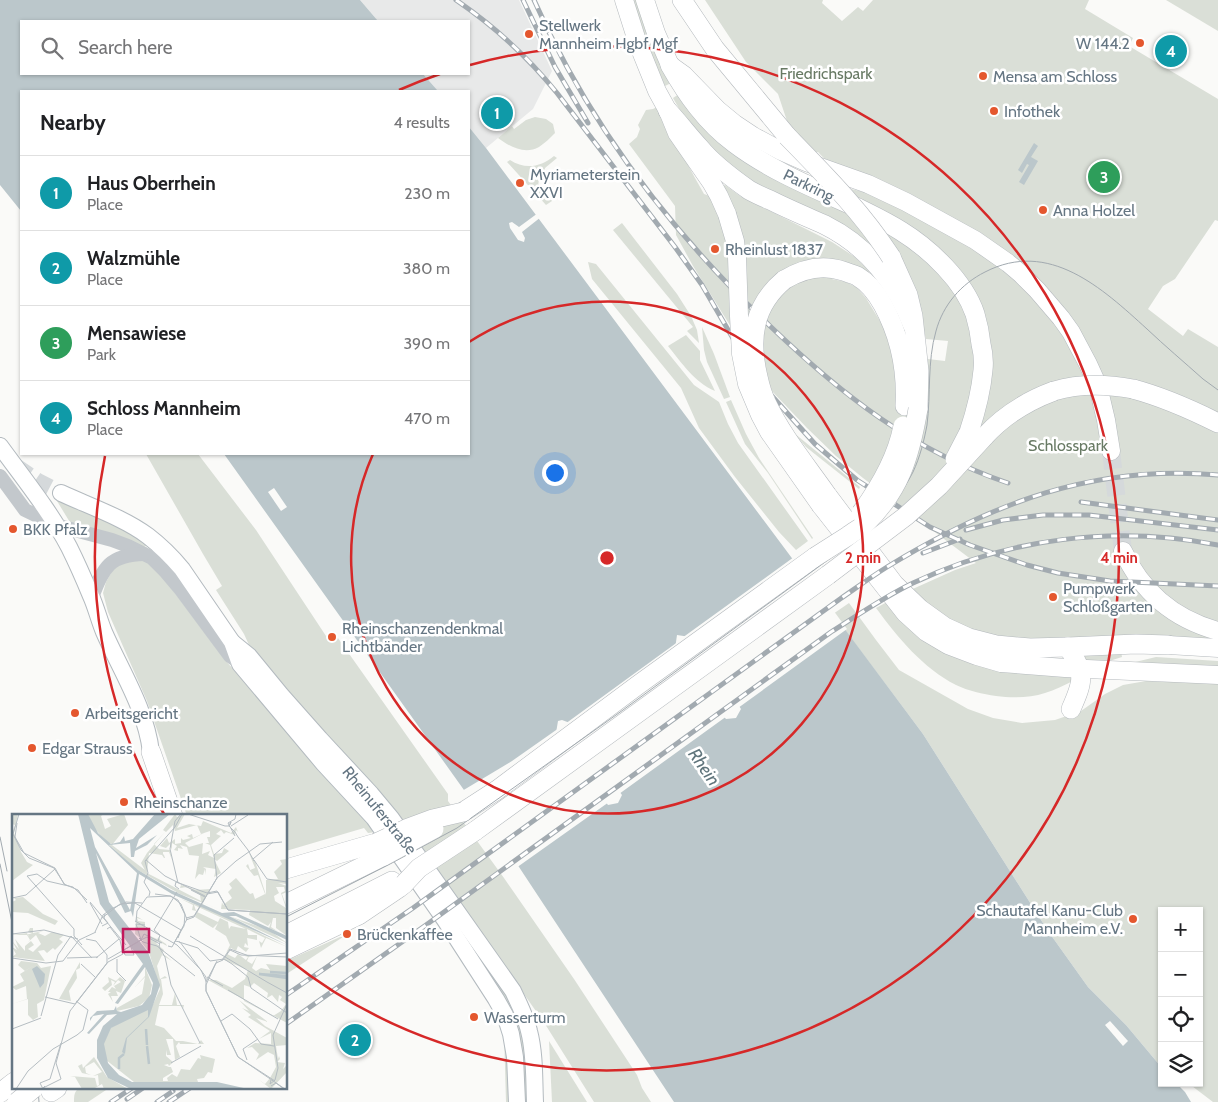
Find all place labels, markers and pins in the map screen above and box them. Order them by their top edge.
place label: Stellwerk Mannheim Hgbf Mgf [539,16,679,53]
marker: Stellwerk Mannheim Hgbf Mgf [523,28,535,40]
pin: 4 [1155,32,1187,70]
place label: W 144.2 [1076,34,1130,53]
marker: W 144.2 [1134,37,1146,49]
place label: Mensa am Schloss [993,67,1118,86]
marker: Mensa am Schloss [977,70,989,82]
pin: 1 [481,94,513,132]
place label: Infothek [1004,102,1061,121]
marker: Infothek [988,105,1000,117]
pin: 3 [1088,158,1120,196]
place label: Myriameterstein XXVI [530,165,640,202]
marker: Myriameterstein XXVI [514,177,526,189]
place label: Anna Holzel [1053,201,1135,220]
marker: Anna Holzel [1037,204,1049,216]
place label: Rheinlust 1837 [725,240,823,259]
marker: Rheinlust 1837 [709,243,721,255]
place label: BKK Pfalz [23,520,88,539]
marker: BKK Pfalz [7,523,19,535]
centre of rings [598,549,616,567]
place label: Pumpwerk Schloßgarten [1063,579,1153,616]
marker: Pumpwerk Schloßgarten [1047,591,1059,603]
place label: Rheinschanzendenkmal Lichtbänder [342,619,503,656]
marker: Rheinschanzendenkmal Lichtbänder [326,631,338,643]
place label: Arbeitsgericht [85,704,179,723]
marker: Arbeitsgericht [69,707,81,719]
place label: Edgar Strauss [42,739,133,758]
marker: Edgar Strauss [26,742,38,754]
place label: Rheinschanze [134,793,228,812]
marker: Rheinschanze [118,796,130,808]
place label: Schautafel Kanu-Club Mannheim e.V. [976,901,1123,938]
marker: Schautafel Kanu-Club Mannheim e.V. [1127,913,1139,925]
place label: Brückenkaffee [357,925,453,944]
marker: Brückenkaffee [341,928,353,940]
place label: Wasserturm [484,1008,566,1027]
marker: Wasserturm [468,1011,480,1023]
pin: 2 [339,1021,371,1059]

